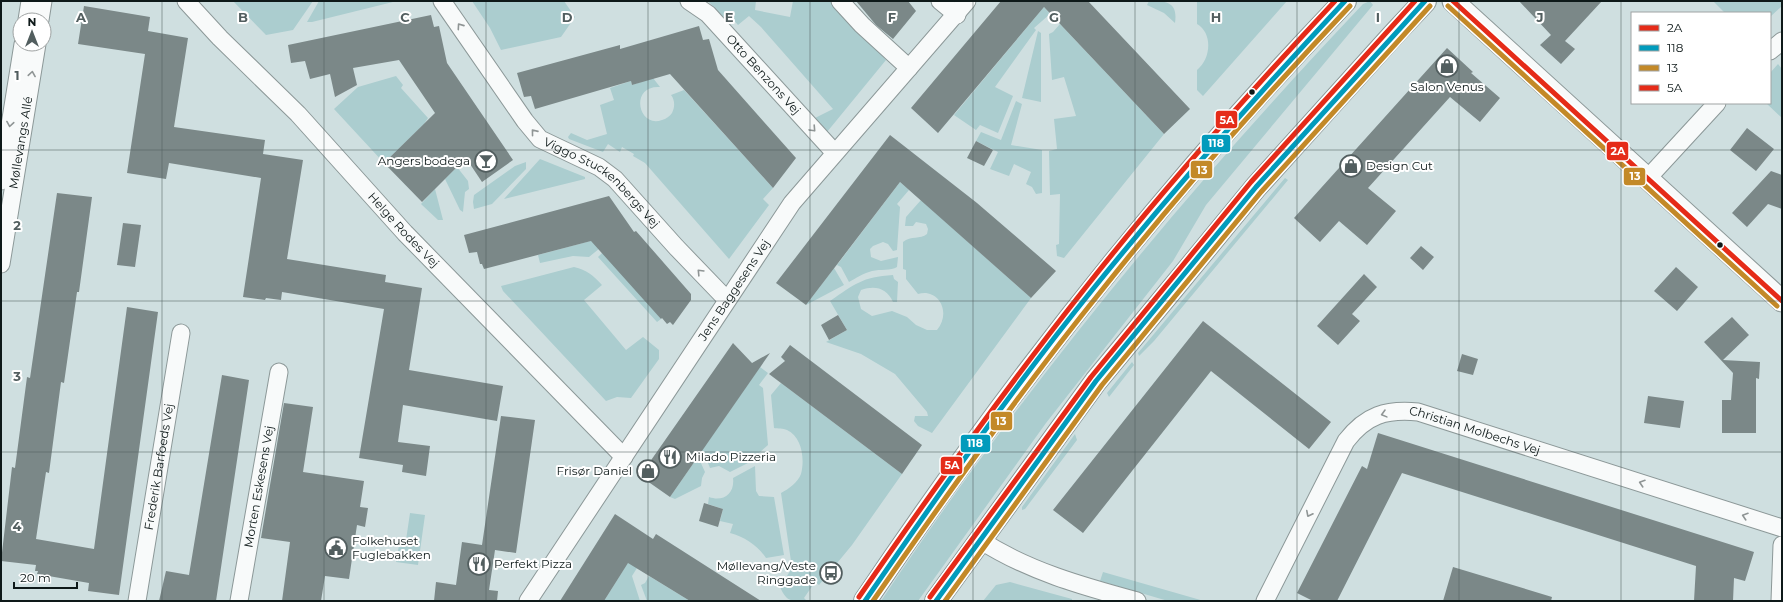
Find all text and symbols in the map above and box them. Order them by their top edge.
text: A [75,9,87,25]
text: B [238,9,248,25]
text: C [400,9,410,25]
text: D [562,9,573,25]
text: E [725,9,734,25]
text: F [888,9,896,25]
text: G [1049,9,1059,25]
text: H [1211,9,1221,25]
text: I [1376,9,1380,25]
text: J [1535,9,1544,25]
north arrow [12,12,52,52]
legend [1631,12,1771,104]
text: N [28,15,36,29]
text: 2A [1667,20,1683,35]
one-way arrow [457,23,464,30]
street label: Otto Benzons Vej [723,31,804,117]
text: 118 [1667,40,1684,55]
shop icon: Salon Venus [1434,53,1460,79]
text: 13 [1667,60,1678,75]
text: 1 [14,67,20,83]
one-way arrow [27,71,36,77]
place label: Salon Venus [1410,79,1484,94]
text: 5A [1667,80,1683,95]
unlabelled marker [1247,87,1257,97]
street label: Møllevangs Allé [5,95,35,190]
line badge: 5A [1215,110,1238,129]
text: 5A [1220,113,1235,127]
one-way arrow [6,121,15,127]
one-way arrow [808,124,816,132]
one-way arrow [532,130,539,137]
street label: Viggo Stuckenbergs Vej [541,134,663,231]
line badge: 118 [1201,134,1231,153]
text: 118 [1208,136,1224,150]
line badge: 2A [1606,141,1629,161]
text: 2A [1611,144,1626,158]
bar icon: Angers bodega [473,148,499,174]
place label: Angers bodega [378,153,470,168]
shop icon: Design Cut [1338,153,1364,179]
place label: Design Cut [1366,158,1433,173]
line badge: 13 [1190,160,1213,179]
text: 13 [1197,163,1208,177]
line badge: 13 [1623,167,1646,186]
text: 13 [1630,169,1641,183]
street label: Helge Rodes Vej [365,189,443,271]
text: 2 [13,217,21,233]
street label: Jens Baggesens Vej [694,236,773,344]
unlabelled marker [1715,240,1725,250]
one-way arrow [697,269,705,277]
text: 3 [12,368,21,384]
street label: Frederik Barfoeds Vej [141,402,176,531]
street label: Christian Molbechs Vej [1409,403,1542,458]
one-way arrow [1381,409,1387,417]
line badge: 13 [990,411,1013,431]
text: 13 [996,414,1007,428]
street label: Morten Eskesens Vej [240,424,276,549]
line badge: 118 [960,434,991,453]
text: 118 [967,436,983,450]
restaurant icon: Milado Pizzeria [657,444,683,470]
place label: Milado Pizzeria [686,449,776,464]
line badge: 5A [940,456,963,475]
shop icon: Frisør Daniel [635,458,661,484]
text: 5A [945,458,960,472]
place label: Frisør Daniel [556,463,632,478]
one-way arrow [1639,479,1646,488]
one-way arrow [1306,510,1314,517]
one-way arrow [1741,512,1748,521]
text: 4 [13,518,22,534]
place label: Folkehuset Fuglebakken [352,533,431,562]
public building icon: Folkehuset Fuglebakken [323,535,349,561]
restaurant icon: Perfekt Pizza [466,551,492,577]
place label: Perfekt Pizza [494,556,572,571]
place label: Møllevang/Veste Ringgade [717,558,816,587]
bus stop icon: Møllevang/Veste Ringgade [818,560,844,586]
scale bar [14,564,77,590]
text: 20 m [20,570,51,585]

